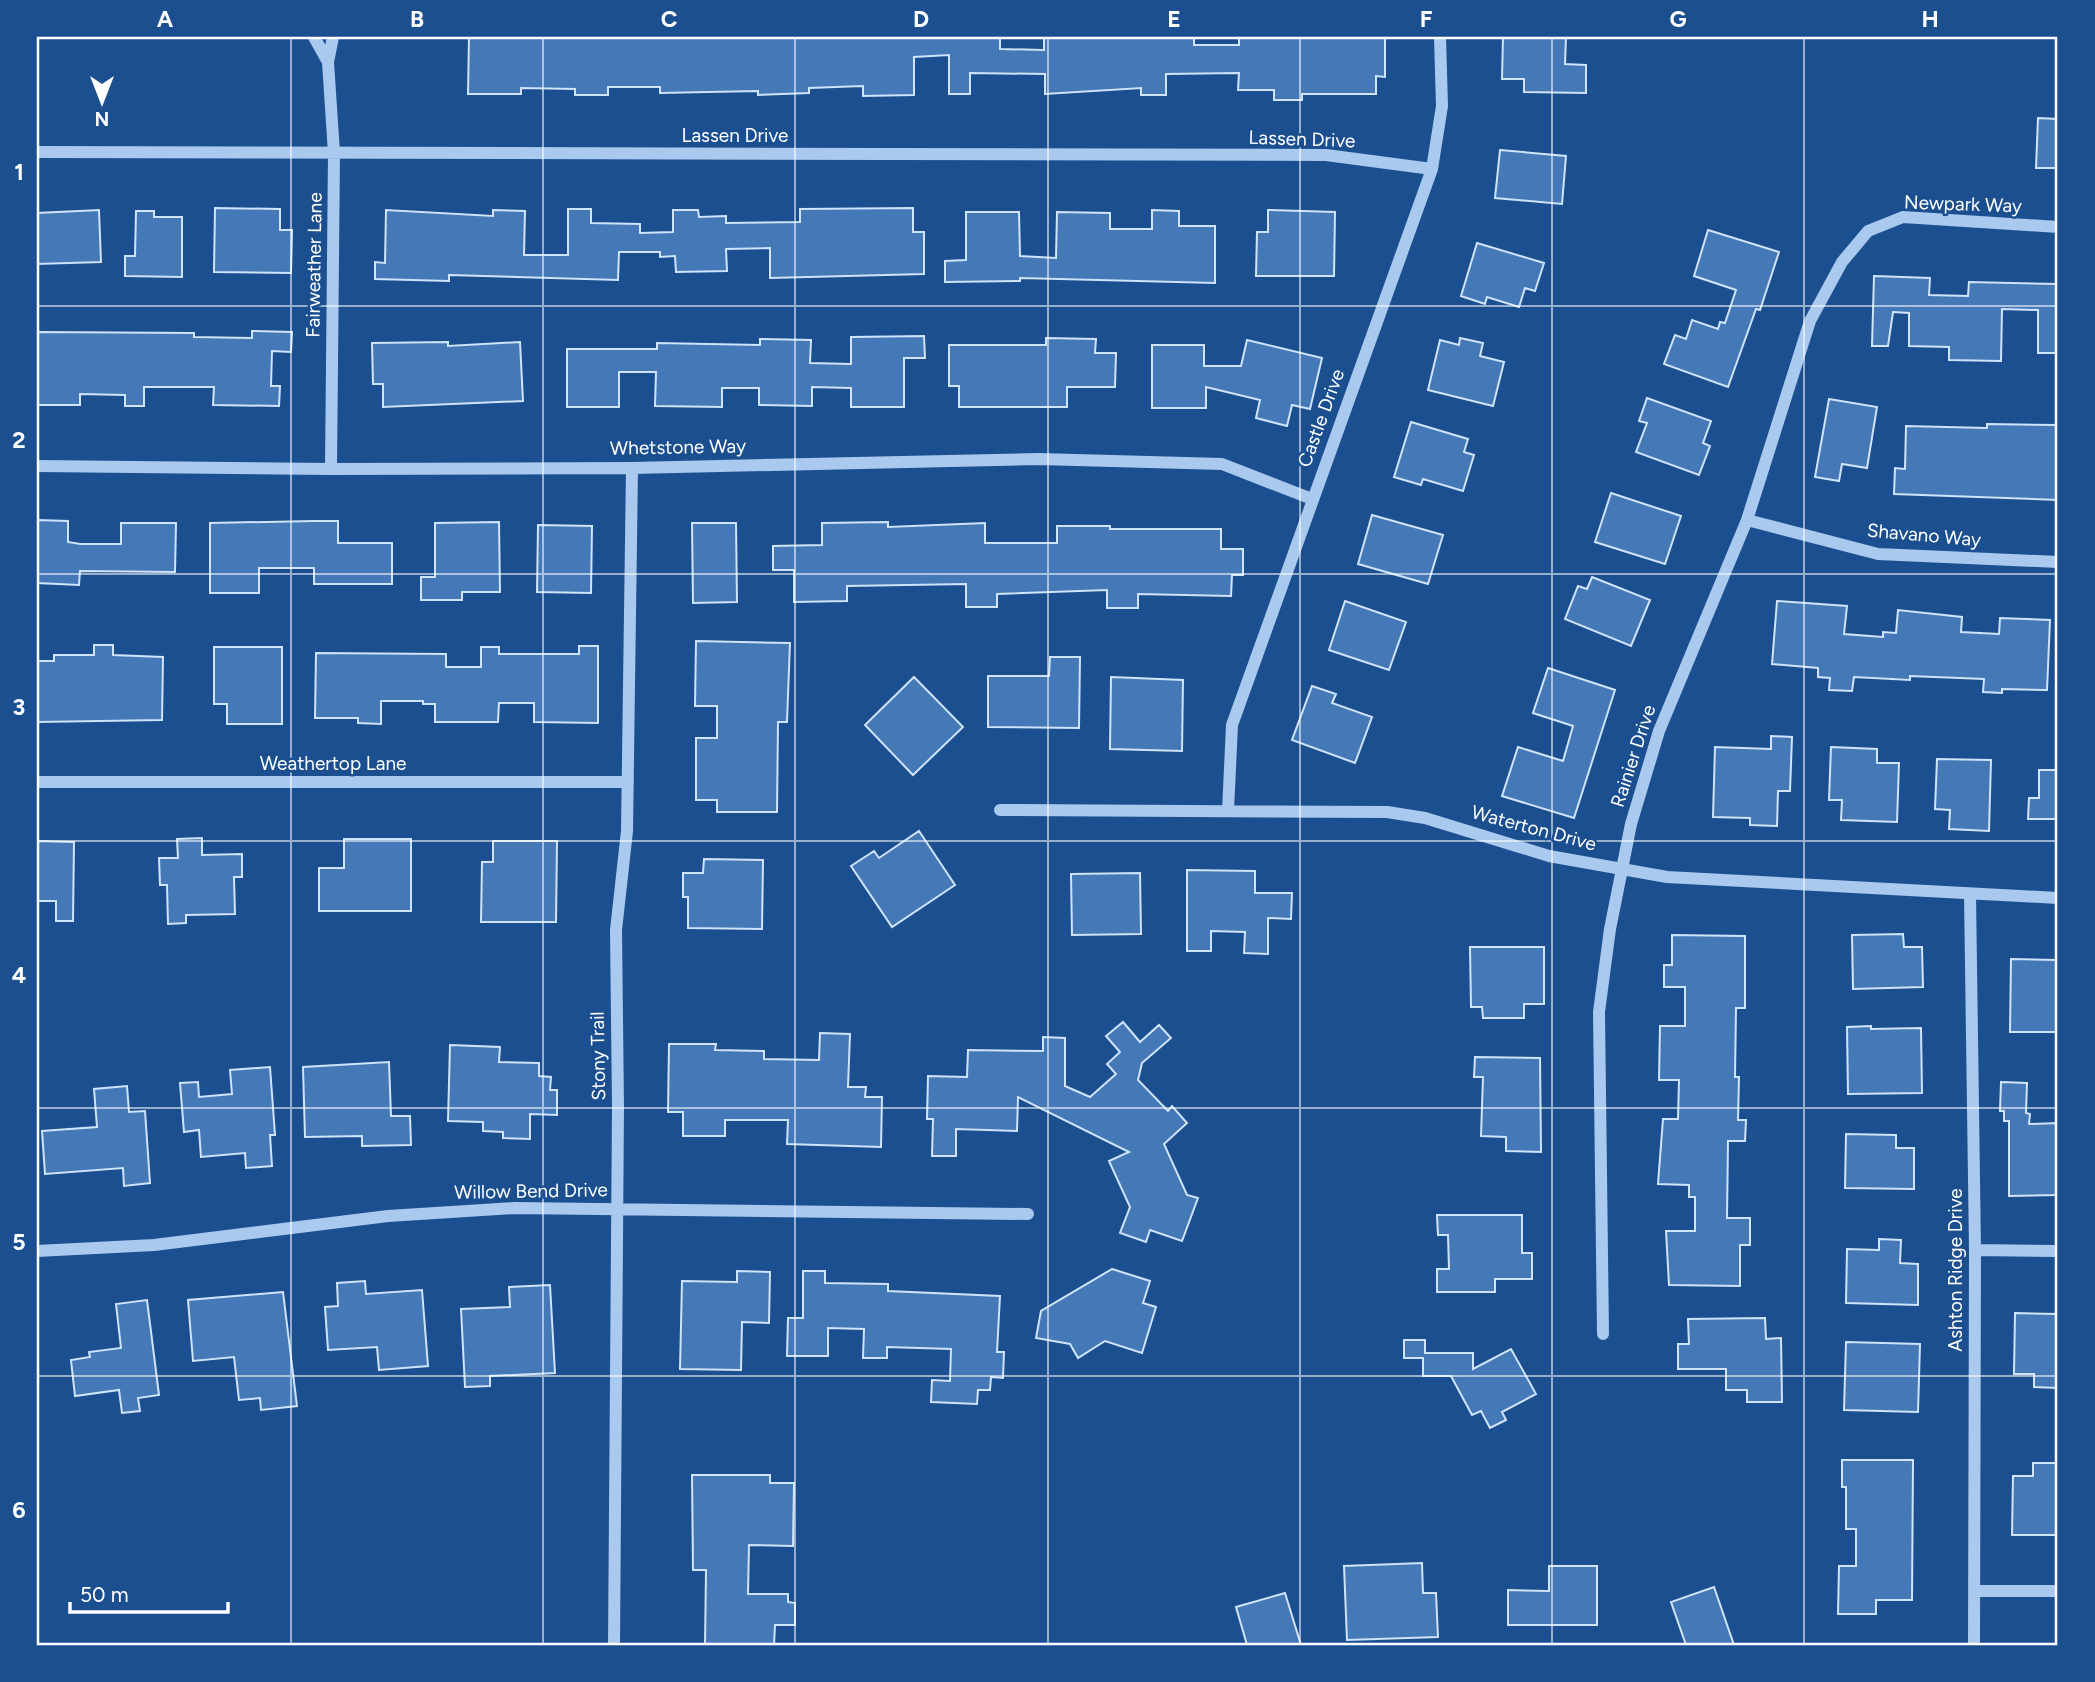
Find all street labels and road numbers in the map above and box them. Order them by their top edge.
street label: Lassen Drive [682,124,788,147]
street label: Lassen Drive [1248,126,1356,152]
street label: Newpark Way [1904,190,2022,218]
street label: Fairweather Lane [301,192,327,338]
street label: Castle Drive [1293,366,1349,470]
street label: Whetstone Way [610,434,746,460]
street label: Shavano Way [1866,519,1982,551]
street label: Rainier Drive [1606,702,1660,810]
street label: Weathertop Lane [260,752,406,775]
street label: Waterton Drive [1469,800,1599,856]
street label: Stony Trail [586,1011,610,1101]
street label: Willow Bend Drive [454,1178,608,1204]
street label: Ashton Ridge Drive [1944,1188,1967,1352]

